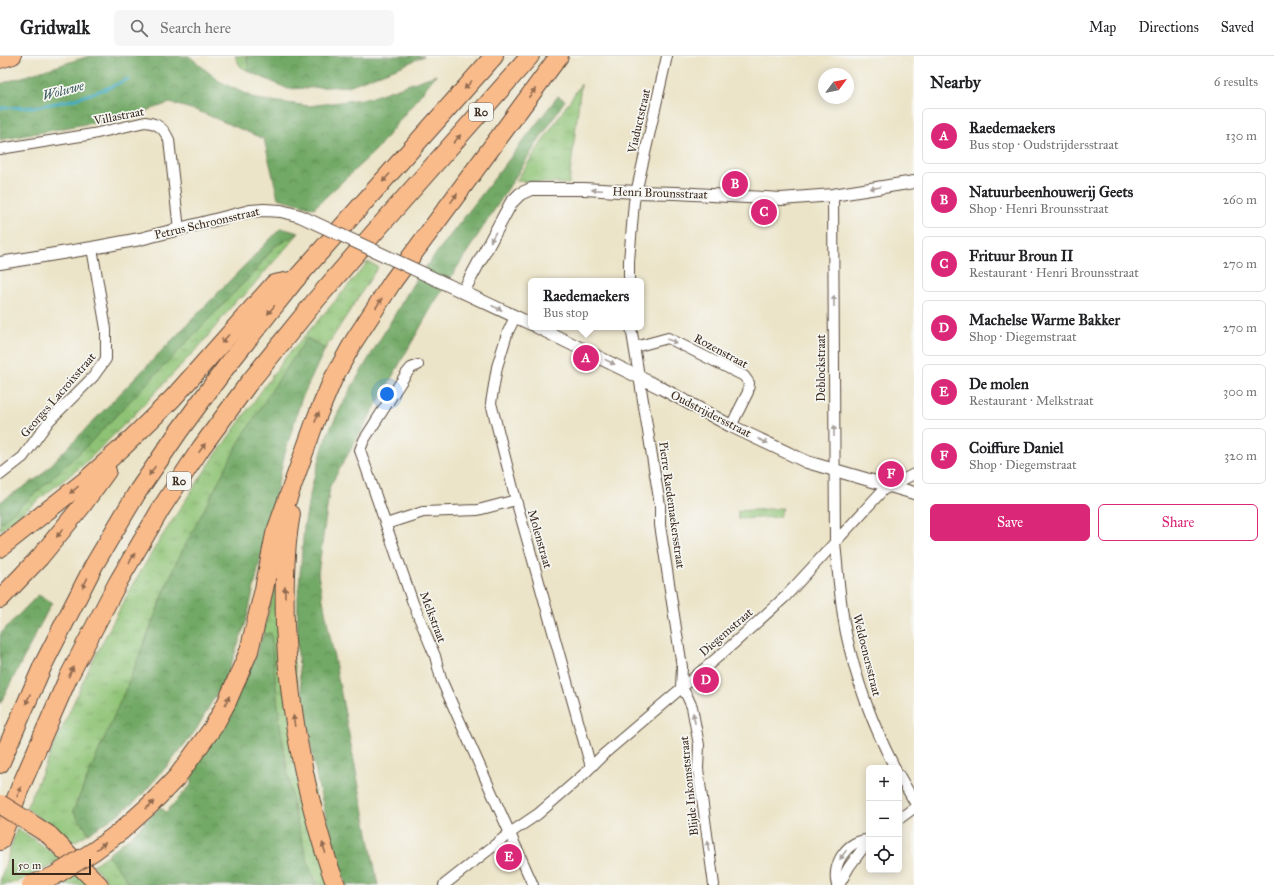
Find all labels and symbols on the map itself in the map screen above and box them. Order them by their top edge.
north arrow [818,68,854,104]
water label: Woluwe [41,77,87,104]
one-way arrow [464,80,473,90]
street label: Viaductstraat [625,87,653,156]
one-way arrow [528,88,536,99]
road number: R0 [469,103,493,121]
street label: Villastraat [92,104,146,128]
one-way arrow [453,134,462,144]
pin: B [722,169,748,199]
one-way arrow [381,173,391,183]
street label: Henri Brounsstraat [612,184,709,202]
one-way arrow [869,185,882,191]
one-way arrow [590,187,603,193]
one-way arrow [450,192,458,203]
pin: C [751,197,777,227]
street label: Petrus Schroonsstraat [153,204,262,242]
one-way arrow [489,231,496,243]
one-way arrow [831,294,837,307]
one-way arrow [375,297,382,309]
one-way arrow [266,305,275,316]
one-way arrow [491,305,503,311]
street label: Rozenstraat [692,331,751,371]
street label: Deblockstraat [814,333,828,402]
one-way arrow [221,334,230,344]
one-way arrow [666,338,678,345]
pin: A [573,343,599,373]
street label: Georges Lacroixstraat [17,349,100,441]
one-way arrow [604,359,616,365]
your location [377,384,397,404]
street label: Oudstrijdersstraat [668,388,754,441]
one-way arrow [315,411,321,423]
one-way arrow [831,424,837,437]
one-way arrow [757,438,769,444]
street label: Pierre Raedemaekersstraat [656,441,688,570]
one-way arrow [198,443,206,453]
pin: F [878,459,904,489]
one-way arrow [148,466,156,476]
road number: R0 [167,472,191,490]
one-way arrow [69,486,80,494]
street label: Molenstraat [525,508,555,571]
one-way arrow [55,528,64,539]
one-way arrow [129,552,136,564]
one-way arrow [82,577,88,588]
one-way arrow [281,586,288,598]
street label: Melkstraat [417,589,449,645]
street label: Diegemstraat [697,605,757,660]
street label: Weldoenersstraat [850,612,884,698]
pin: D [693,665,719,695]
one-way arrow [68,667,74,678]
one-way arrow [25,694,31,705]
one-way arrow [224,695,230,707]
one-way arrow [691,711,697,724]
one-way arrow [291,715,297,728]
street label: Blijde Inkomststraat [677,735,701,837]
one-way arrow [16,785,22,797]
one-way arrow [145,800,155,809]
one-way arrow [705,840,711,852]
one-way arrow [96,841,107,850]
one-way arrow [321,842,327,854]
pin: E [496,842,522,872]
one-way arrow [839,850,847,861]
scale bar [12,857,91,876]

